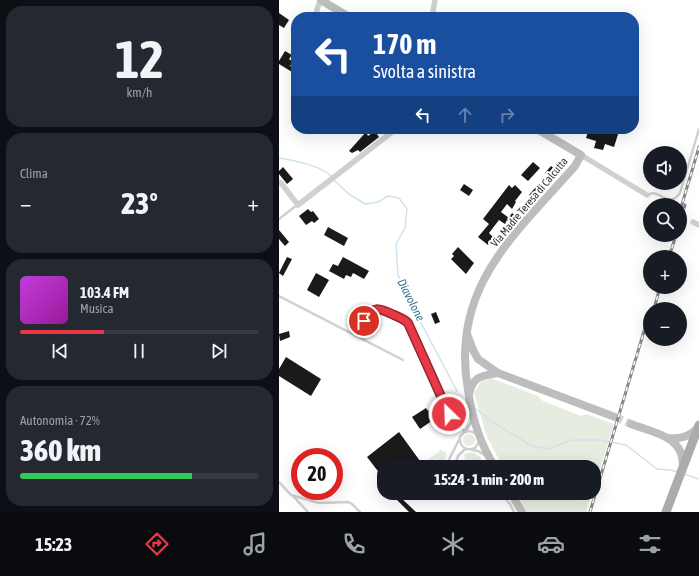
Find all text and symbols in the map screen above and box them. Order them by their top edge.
icon: left [307,28,359,80]
text: 170 m [373,28,436,60]
text: 12 [115,29,164,89]
text: Svolta a sinistra [373,61,476,82]
text: km/h [127,85,152,100]
icon: left [412,104,434,126]
icon: ahead [454,104,476,126]
icon: right [496,104,518,126]
map controls [643,146,687,346]
button: sound [643,146,687,190]
street label: Via Madre Teresa di Calcutta [488,155,570,249]
text: Clima [20,166,48,181]
text: 23° [121,186,158,220]
text: − [20,190,31,216]
text: + [248,190,259,216]
button: search [643,198,687,242]
button: + [643,250,687,294]
water label: Diavolone [394,277,428,324]
text: 103.4 FM [80,284,129,301]
text: Musica [80,301,113,316]
button: − [643,302,687,346]
pin [347,304,381,338]
icon: arrive [353,310,375,332]
icon: previous [49,340,71,362]
icon: pause [128,340,150,362]
icon: next [208,340,230,362]
position arrow [428,393,470,435]
text: Autonomia · 72% [20,413,100,428]
text: 360 km [20,433,101,467]
speed limit sign: 20 [291,448,343,500]
text: 15:24 · 1 min · 200 m [434,471,544,488]
icon: directions [143,530,171,558]
icon: music [241,530,269,558]
icon: phone [340,530,368,558]
icon: climate [439,530,467,558]
icon: car [537,530,565,558]
icon: filters [636,530,664,558]
text: 15:23 [35,534,72,555]

